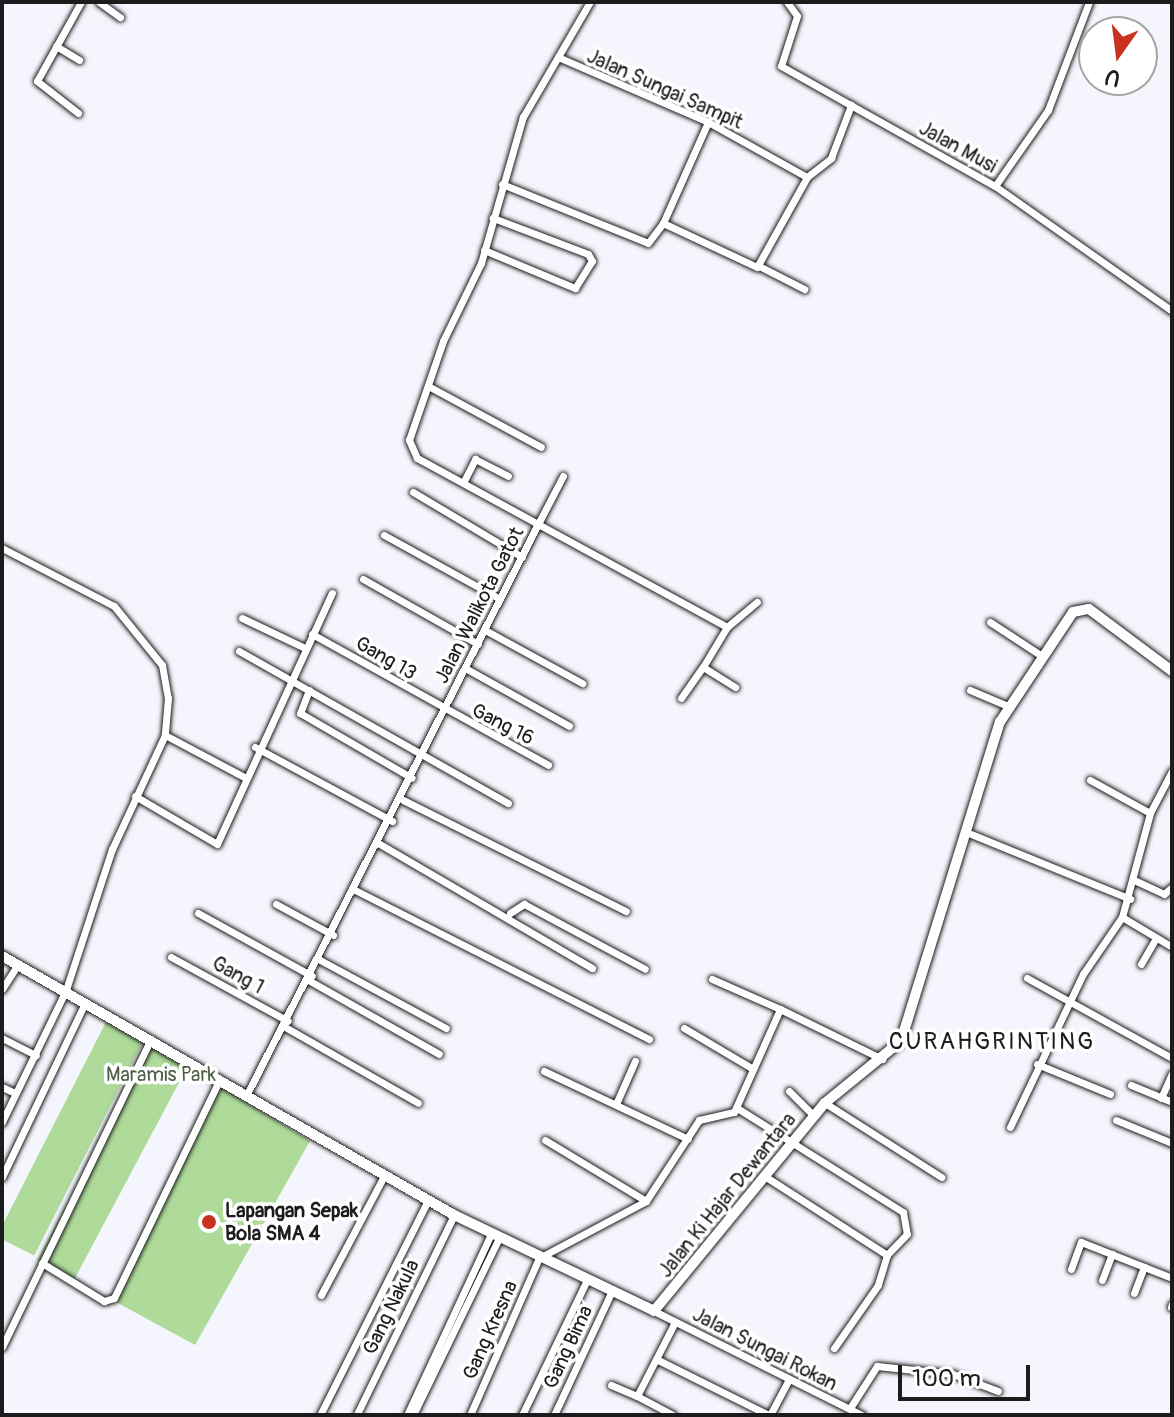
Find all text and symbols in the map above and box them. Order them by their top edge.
north arrow [1078,16,1158,96]
street label: Jalan Sungai Sampit [583,44,747,134]
text: U [1102,62,1123,93]
street label: Jalan Musi [915,116,1001,178]
street label: Jalan Walikota Gatot [429,523,529,687]
street label: Gang 13 [351,631,421,685]
street label: Gang 16 [468,698,538,750]
street label: Gang 1 [208,951,268,999]
district label: CURAHGRINTING [889,1028,1095,1056]
park label: Maramis Park [106,1062,216,1086]
street label: Jalan Ki Hajar Dewantara [653,1108,801,1282]
place label: Lapangan Sepak Bola SMA 4 [225,1198,358,1245]
marker: Lapangan Sepak Bola SMA 4 [200,1213,218,1231]
street label: Gang Nakula [358,1255,424,1359]
street label: Gang Kresna [458,1277,522,1383]
street label: Gang Bima [538,1302,598,1392]
street label: Jalan Sungai Rokan [689,1302,841,1396]
scale bar [902,1349,1034,1399]
text: 100 m [912,1364,981,1393]

